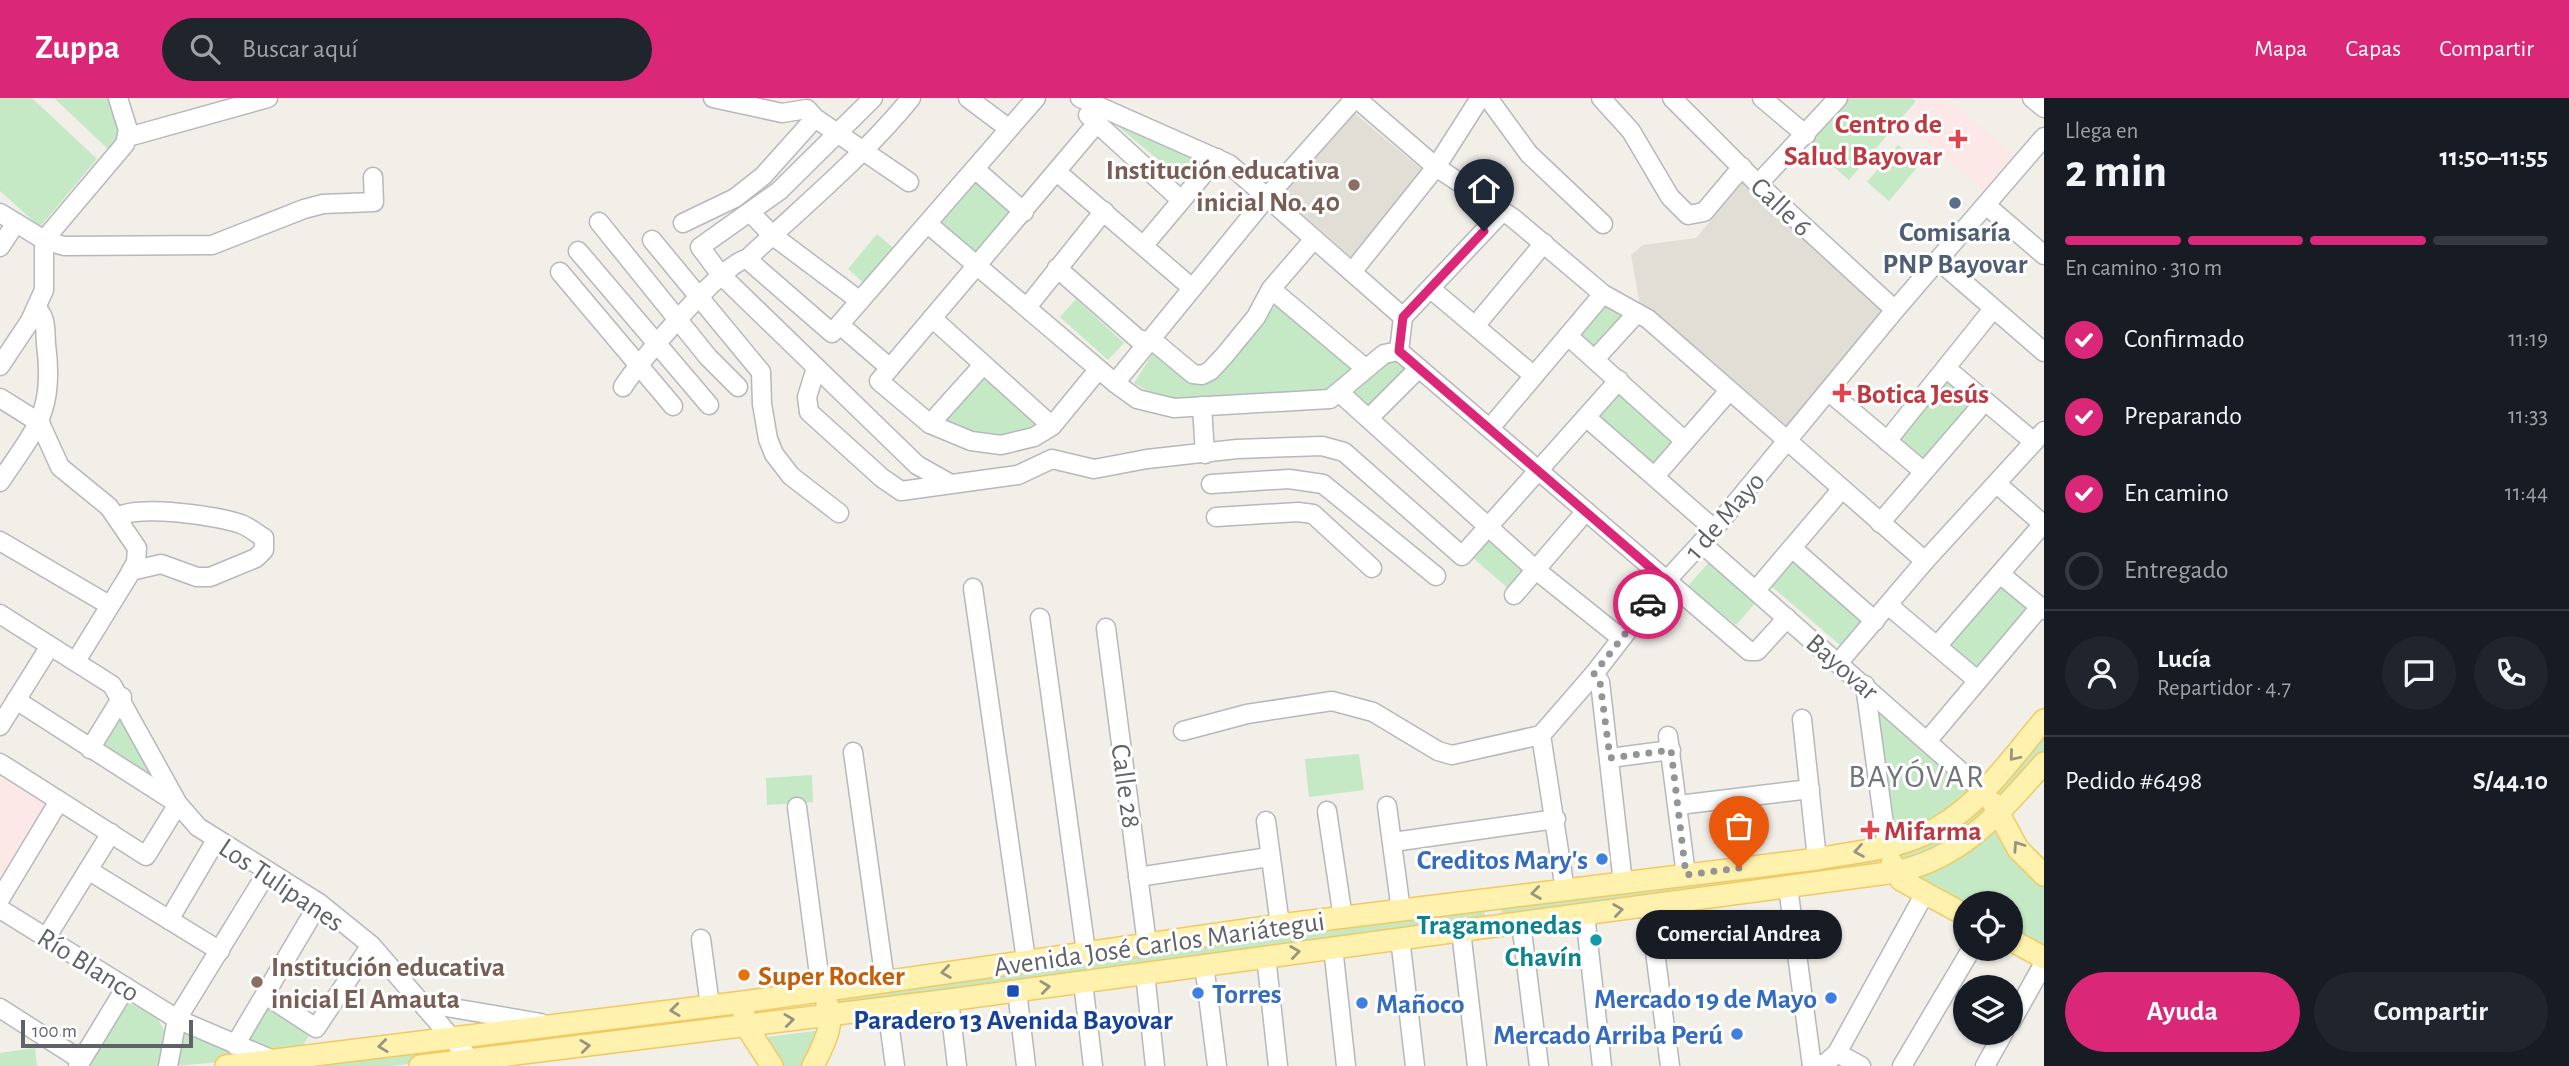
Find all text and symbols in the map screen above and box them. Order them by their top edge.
search box [162,18,652,81]
icon: search [186,30,224,68]
text: Zuppa [35,32,120,65]
text: Buscar aquí [242,36,358,62]
text: Mapa [2254,37,2307,61]
text: Capas [2345,37,2401,61]
text: Compartir [2439,37,2534,61]
place label: Centro de Salud Bayovar [1784,111,1942,171]
text: Llega en [2065,120,2138,143]
marker: Centro de Salud Bayovar [1948,129,1968,149]
text: 11:50–11:55 [2439,144,2548,170]
text: 2 min [2065,149,2167,195]
place label: Institución educativa inicial No. 40 [1106,157,1340,217]
pin [1454,159,1514,231]
icon: home [1465,170,1503,208]
street label: Calle 6 [1745,173,1817,242]
marker: Institución educativa inicial No. 40 [1346,177,1362,193]
marker: Comisaría PNP Bayovar [1947,195,1963,211]
place label: Comisaría PNP Bayovar [1883,219,2028,279]
text: En camino · 310 m [2065,257,2222,280]
icon: check [2065,321,2103,359]
text: Confirmado [2124,326,2245,352]
text: 11:19 [2508,328,2548,351]
place label: Botica Jesús [1856,381,1989,409]
marker: Botica Jesús [1834,385,1850,401]
icon: check [2065,398,2103,436]
text: Preparando [2124,403,2242,429]
text: 11:33 [2508,405,2548,428]
street label: 1 de Mayo [1680,467,1771,565]
icon: check [2065,475,2103,513]
text: En camino [2124,480,2229,506]
text: 11:44 [2505,482,2548,505]
text: Entregado [2124,557,2229,583]
courier [1613,569,1683,639]
icon: car [1629,585,1667,623]
street label: Bayovar [1800,629,1883,706]
button: person [2065,636,2139,710]
button: chat [2382,636,2456,710]
button: phone [2474,636,2548,710]
text: Lucía [2157,646,2211,672]
text: Repartidor · 4.7 [2157,677,2291,700]
street label: Calle 28 [1105,742,1145,830]
one-way arrow [2010,747,2022,760]
district label: BAYÓVAR [1848,759,1986,793]
text: Pedido #6498 [2065,768,2202,794]
text: S/44.10 [2473,768,2548,794]
pin [1709,796,1769,868]
icon: bag [1720,807,1758,845]
place label: Mifarma [1884,818,1982,846]
marker: Mifarma [1862,822,1878,838]
street label: Los Tulipanes [213,834,348,938]
one-way arrow [2014,841,2026,854]
one-way arrow [1853,843,1865,858]
place label: Creditos Mary's [1417,847,1588,875]
marker: Creditos Mary's [1594,851,1610,867]
one-way arrow [1530,886,1542,901]
map controls [1953,891,2023,1045]
button: locate [1953,891,2023,961]
one-way arrow [1612,903,1624,918]
street label: Avenida José Carlos Mariátegui [992,908,1327,982]
callout: Comercial Andrea [1636,910,1842,959]
place label: Tragamonedas Chavín [1416,912,1582,972]
text: Comercial Andrea [1657,923,1821,946]
street label: Río Blanco [32,924,144,1008]
marker: Tragamonedas Chavín [1588,932,1604,948]
one-way arrow [1289,945,1301,960]
place label: Institución educativa inicial El Amauta [271,954,505,1014]
place label: Super Rocker [758,963,905,991]
one-way arrow [940,964,952,979]
marker: Super Rocker [736,967,752,983]
button: Ayuda [2065,972,2300,1052]
button: Compartir [2314,972,2548,1052]
marker: Institución educativa inicial El Amauta [249,974,265,990]
button: layers [1953,975,2023,1045]
one-way arrow [1040,980,1051,995]
place label: Torres [1212,981,1281,1009]
marker: Paradero 13 Avenida Bayovar [1005,983,1021,999]
marker: Torres [1190,985,1206,1001]
place label: Mercado 19 de Mayo [1594,986,1817,1014]
marker: Mercado 19 de Mayo [1823,990,1839,1006]
place label: Mañoco [1376,991,1465,1019]
marker: Mañoco [1354,995,1370,1011]
one-way arrow [669,1003,681,1018]
place label: Paradero 13 Avenida Bayovar [853,1007,1173,1035]
one-way arrow [783,1013,795,1028]
scale bar [21,1017,192,1049]
text: 100 m [32,1022,77,1041]
place label: Mercado Arriba Perú [1493,1022,1723,1050]
marker: Mercado Arriba Perú [1729,1026,1745,1042]
one-way arrow [377,1038,389,1053]
one-way arrow [579,1038,591,1053]

